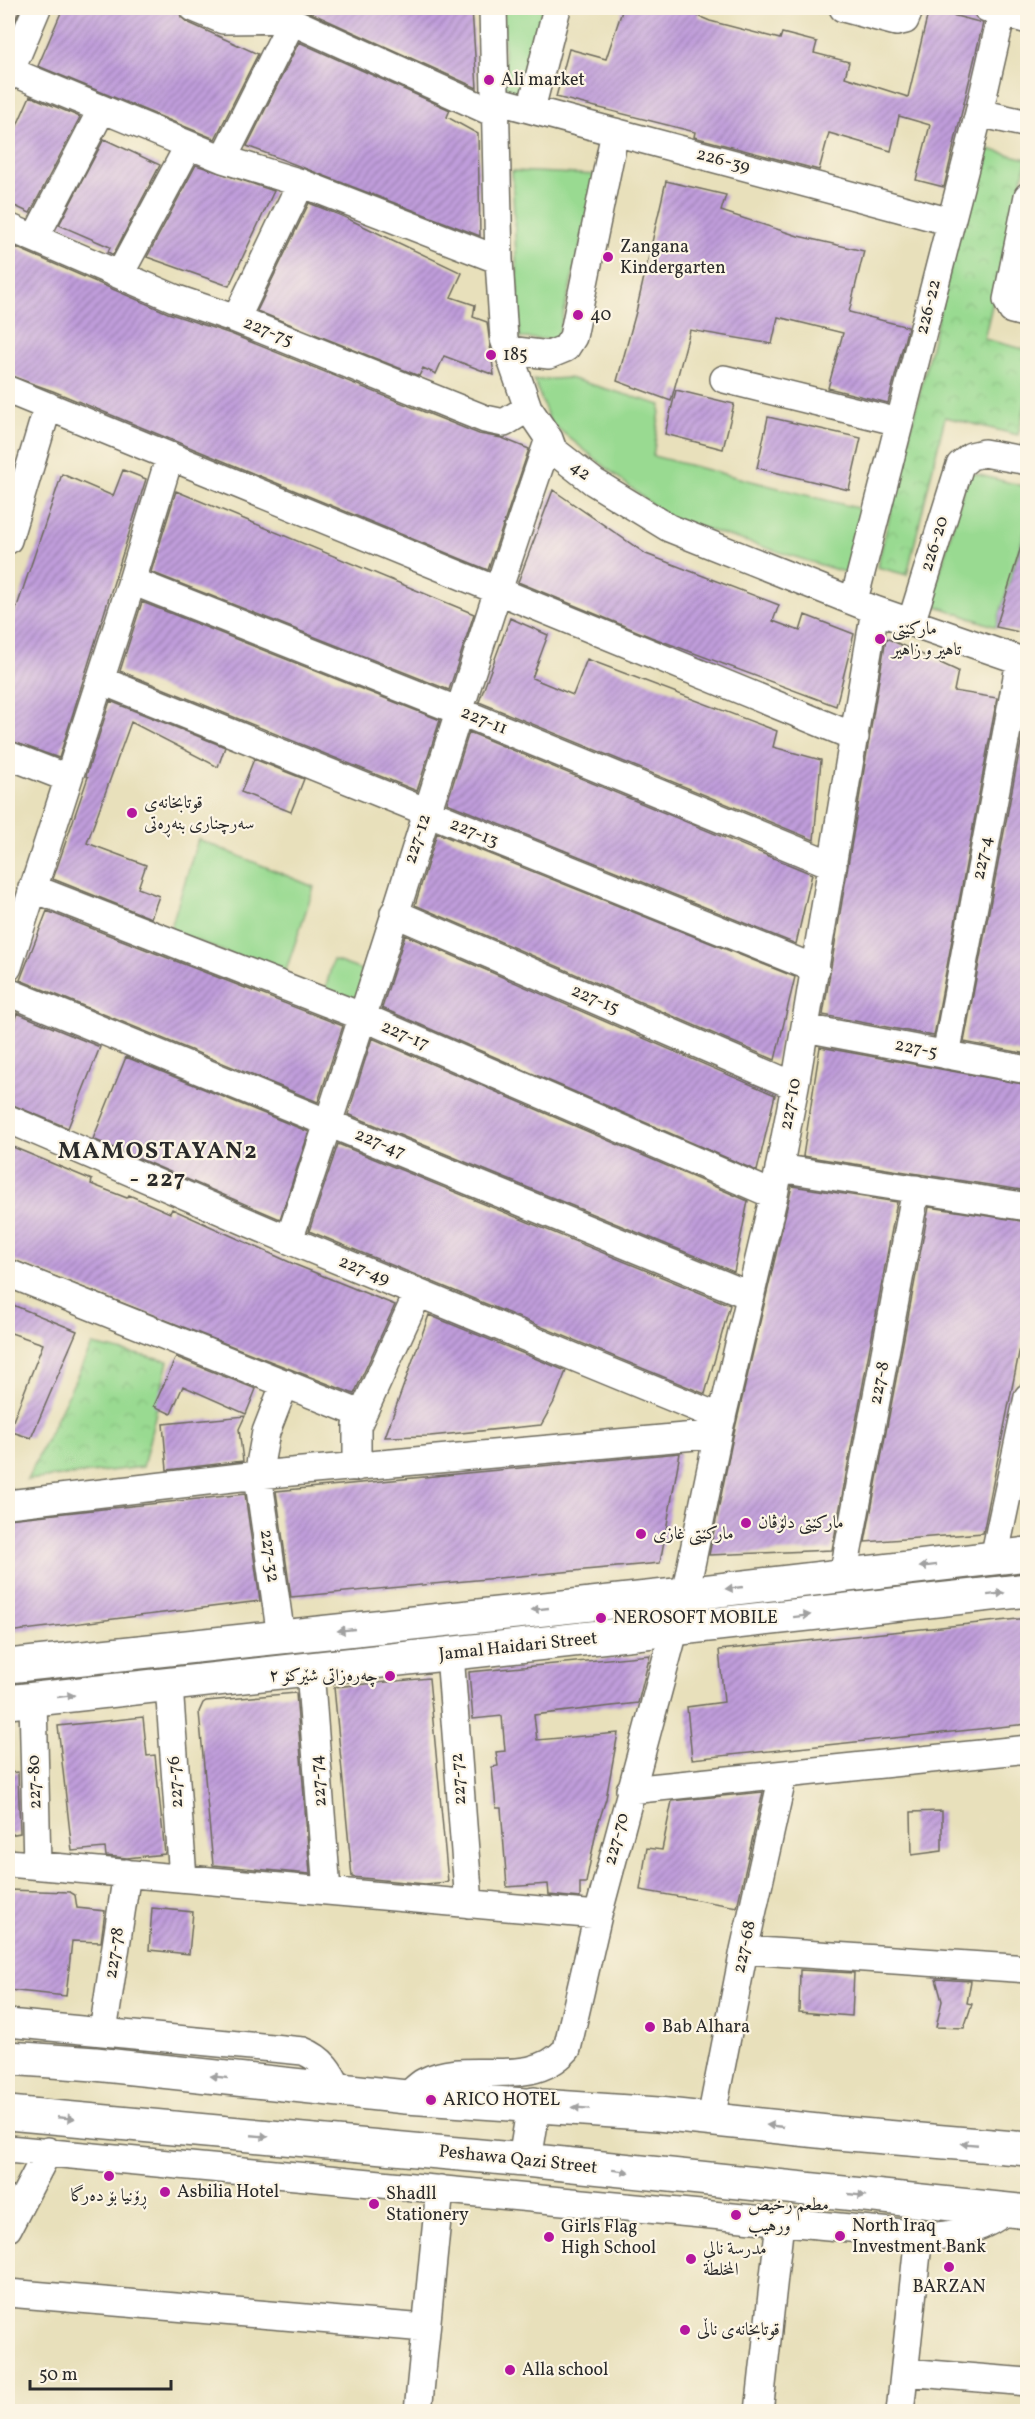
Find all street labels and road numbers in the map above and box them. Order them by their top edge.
street label: 226-39 [693,142,753,180]
street label: 226-22 [910,277,948,337]
street label: 227-75 [239,311,297,353]
street label: 42 [564,455,596,487]
street label: 226-20 [915,513,955,575]
street label: 227-11 [457,700,511,742]
street label: 227-12 [398,811,438,867]
street label: 227-13 [446,812,502,854]
street label: 227-4 [967,834,999,882]
street label: 227-15 [567,979,623,1021]
street label: 227-17 [377,1015,433,1057]
street label: 227-5 [892,1033,940,1065]
street label: 227-10 [774,1076,808,1132]
street label: 227-47 [351,1122,409,1166]
street label: 227-49 [335,1249,393,1293]
street label: 227-8 [864,1359,896,1407]
street label: 227-32 [253,1528,285,1584]
street label: Jamal Haidari Street [437,1626,599,1668]
street label: 227-72 [445,1752,473,1806]
street label: 227-80 [22,1754,48,1810]
street label: 227-74 [304,1754,334,1808]
street label: 227-76 [162,1755,190,1809]
street label: 227-70 [598,1810,636,1868]
street label: 227-68 [727,1918,763,1976]
street label: 227-78 [99,1926,131,1980]
street label: Peshawa Qazi Street [437,2139,599,2181]

